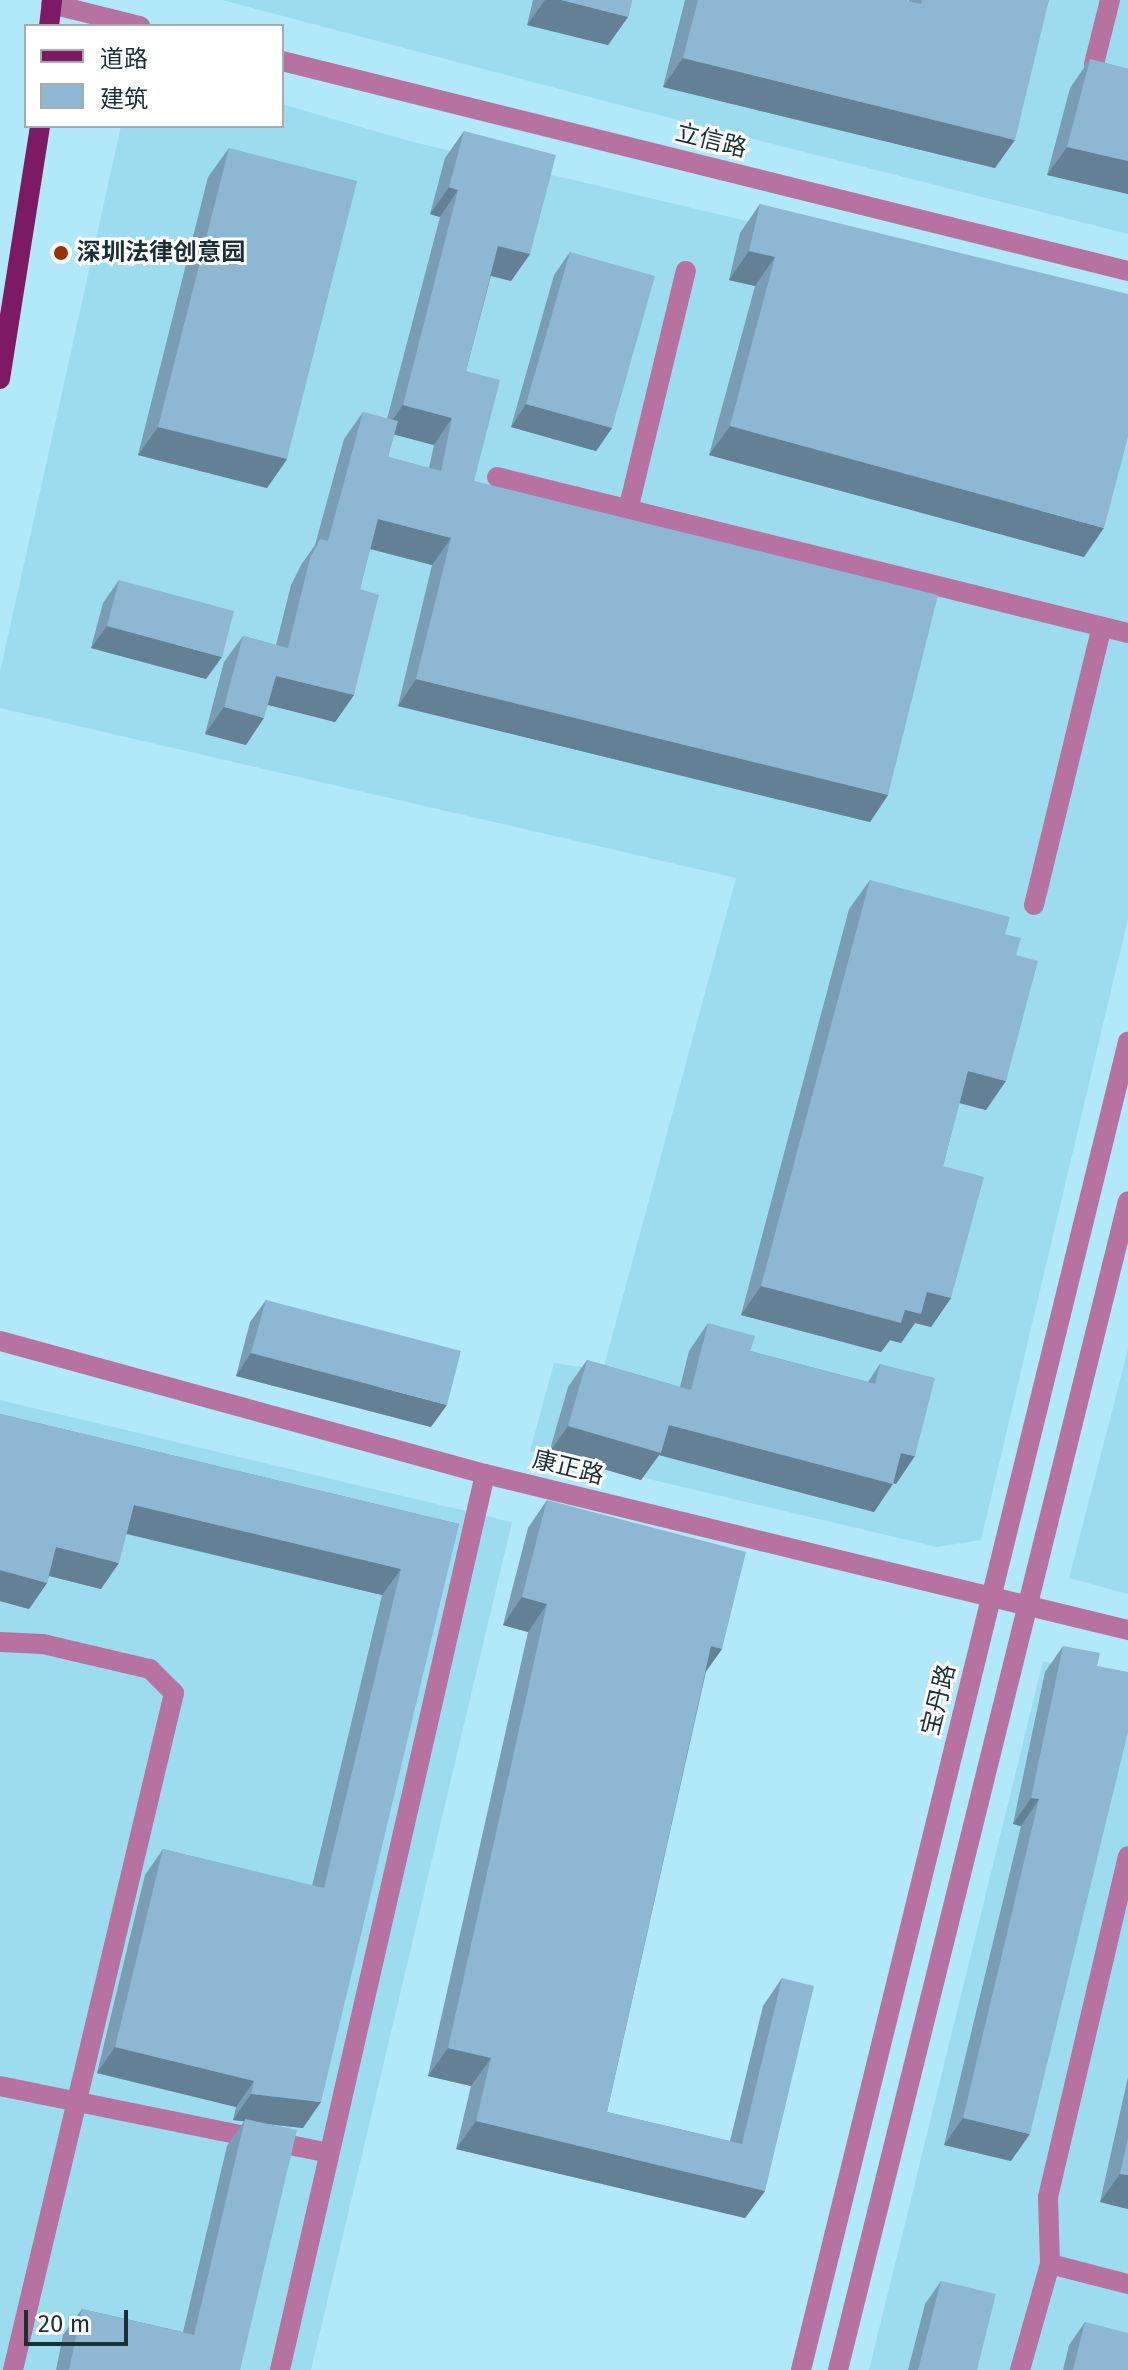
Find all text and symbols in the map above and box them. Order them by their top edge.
legend [24,24,284,128]
text: 道路 [100,45,148,73]
text: 建筑 [100,85,148,113]
street label: 立信路 [673,118,749,164]
place label: 深圳法律创意园 [77,239,245,267]
marker: 深圳法律创意园 [52,244,70,262]
street label: 康正路 [530,1445,606,1491]
street label: 宝丹路 [916,1662,962,1738]
scale bar [28,2294,132,2344]
text: 20 m [38,2310,90,2338]

